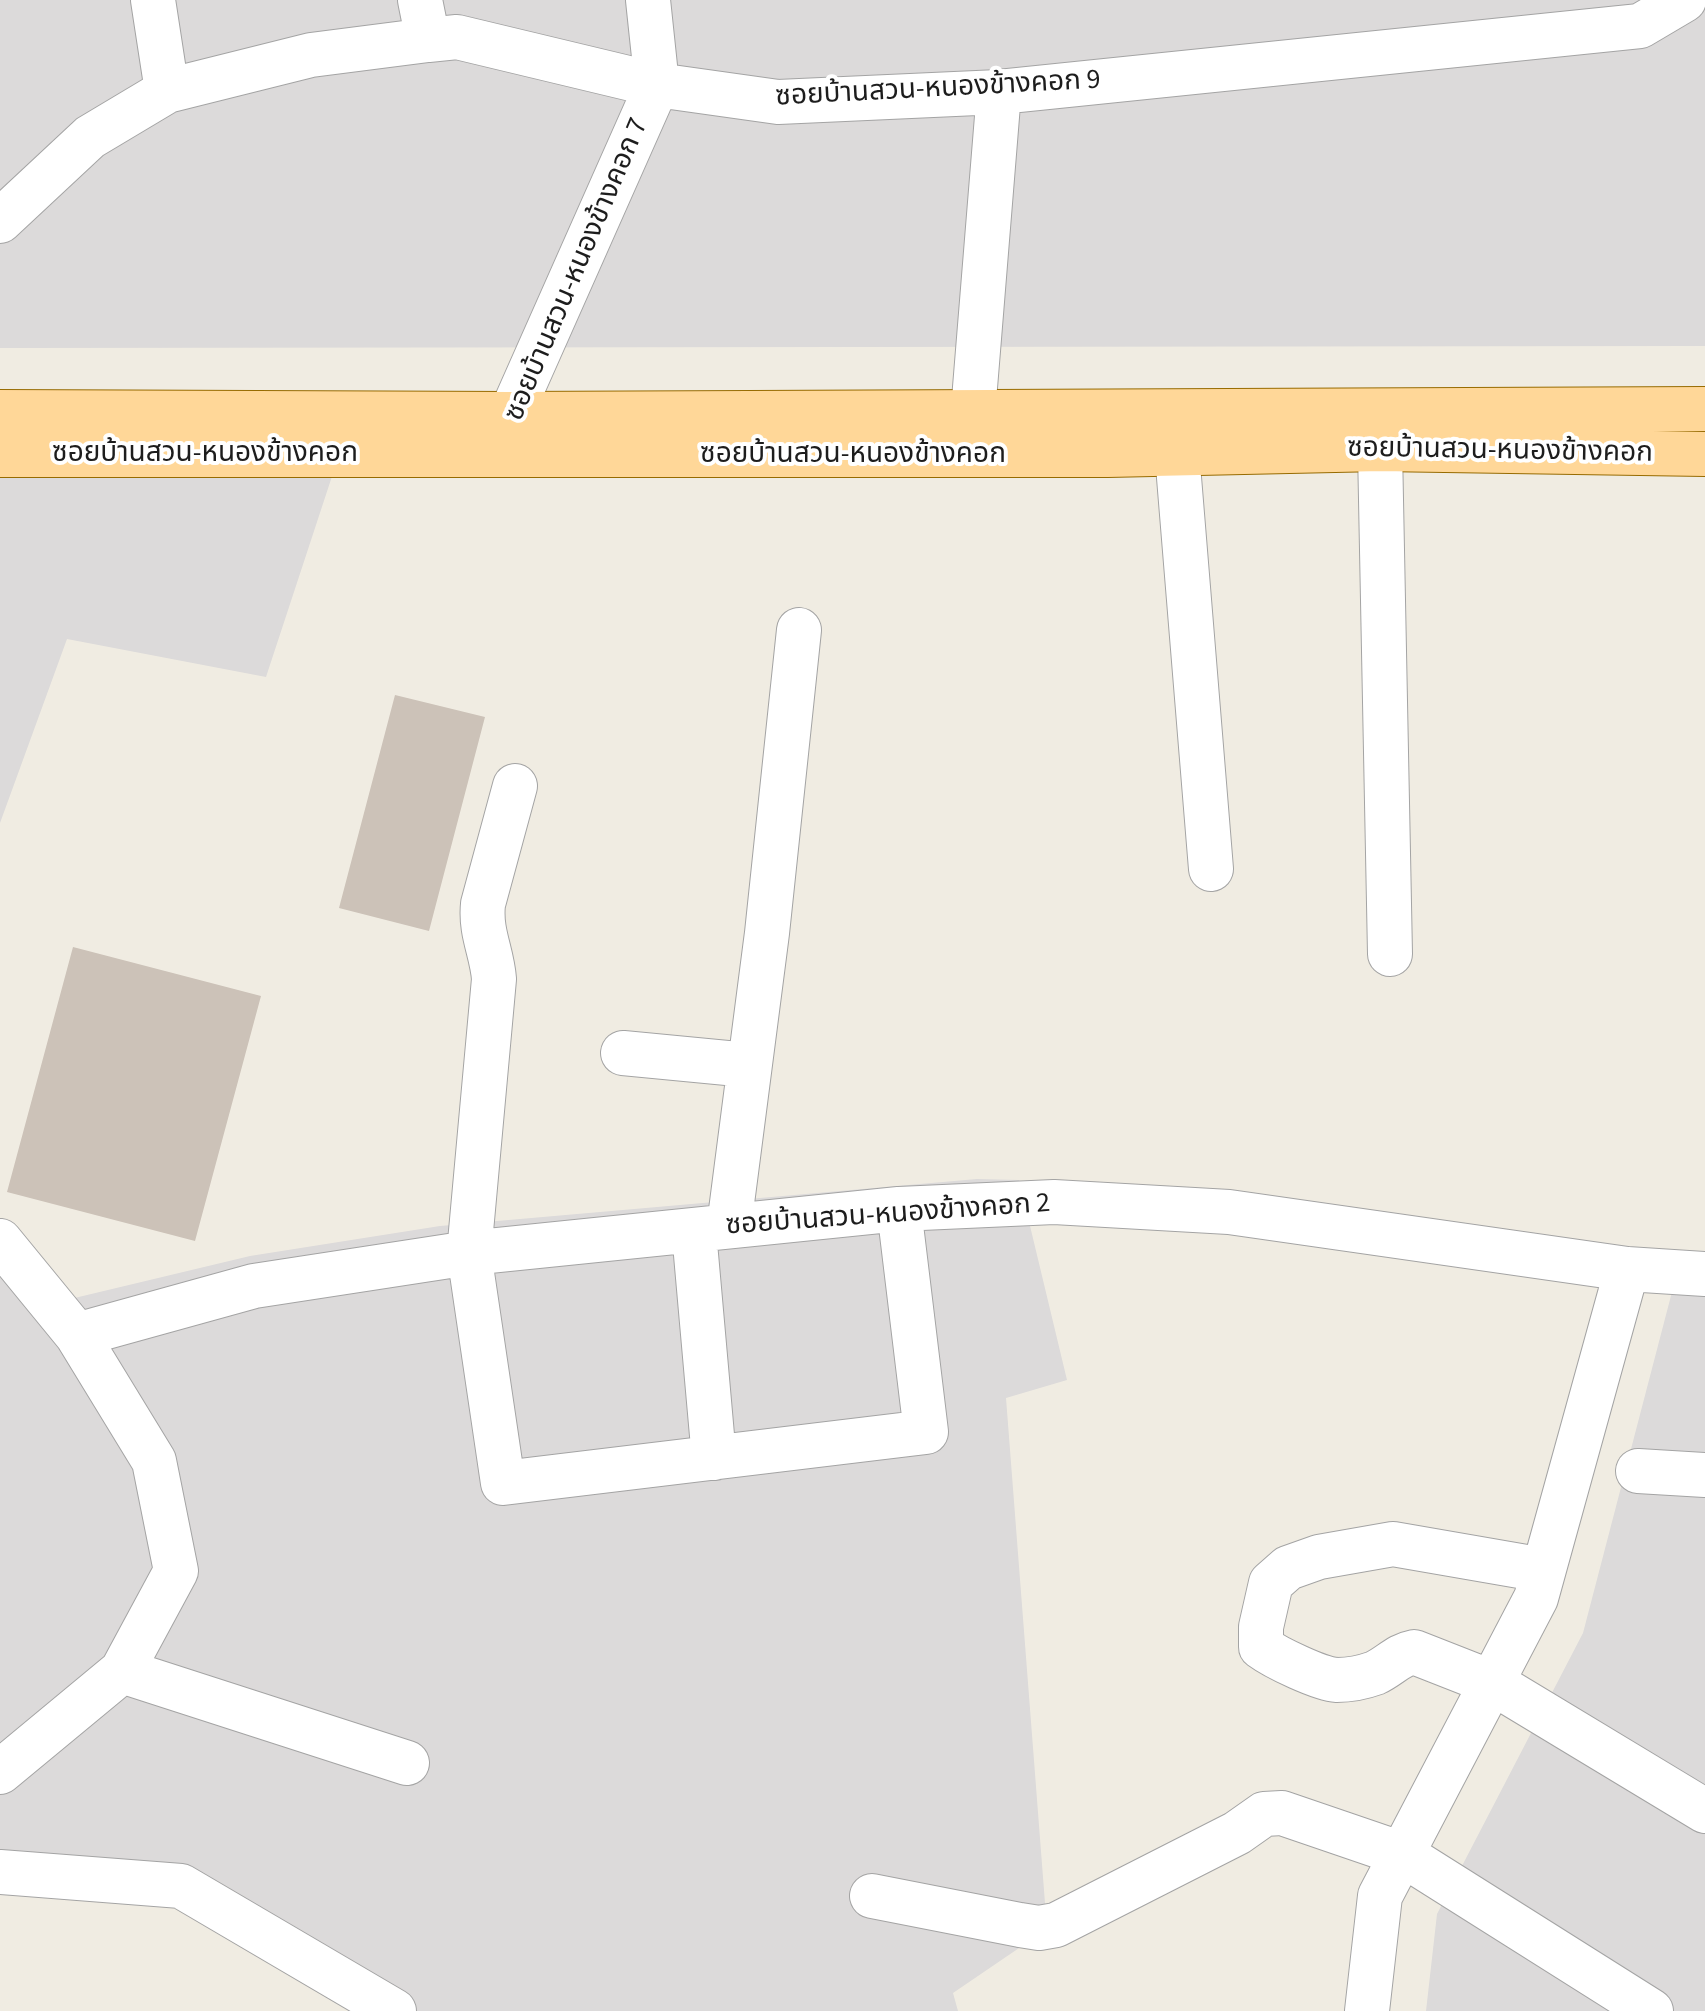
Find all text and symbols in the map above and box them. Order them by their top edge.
street label: ซอยบ้านสวน-หนองข้างคอก 9 [775,65,1101,115]
street label: ซอยบ้านสวน-หนองข้างคอก 7 [499,114,657,426]
street label: ซอยบ้านสวน-หนองข้างคอก [1347,433,1653,471]
street label: ซอยบ้านสวน-หนองข้างคอก [52,438,358,472]
street label: ซอยบ้านสวน-หนองข้างคอก [700,439,1006,473]
street label: ซอยบ้านสวน-หนองข้างคอก 2 [725,1188,1051,1244]

